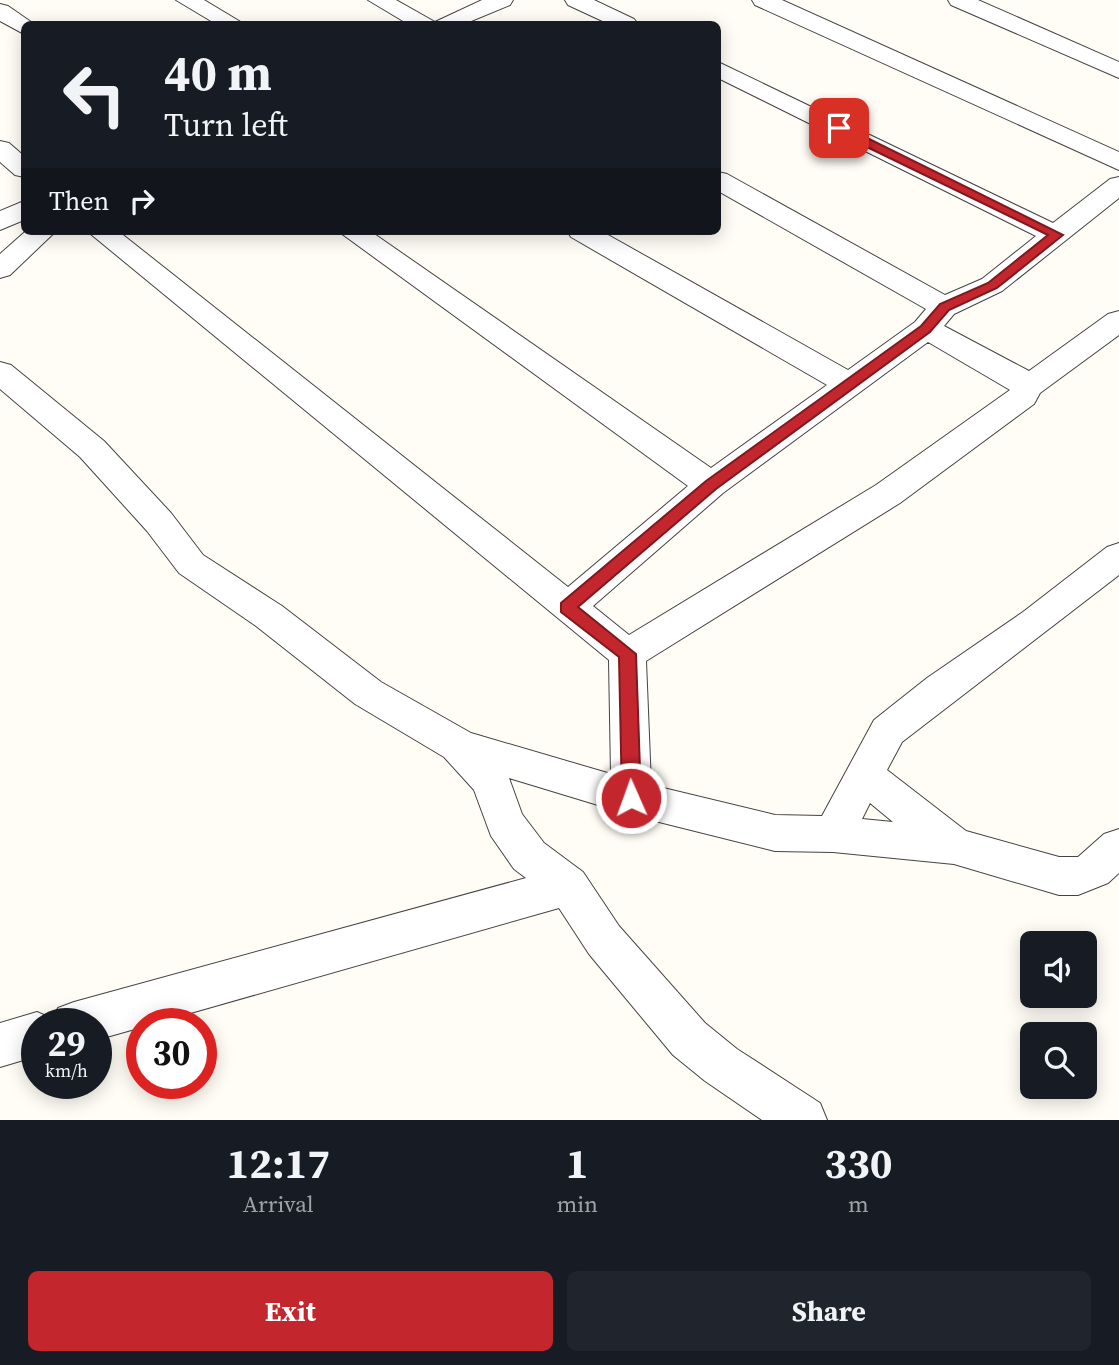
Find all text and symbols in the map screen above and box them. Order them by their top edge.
text: 40 m [164,39,272,106]
icon: left [49,49,140,140]
pin [809,98,869,158]
text: Turn left [164,103,288,147]
icon: arrive [820,109,858,147]
icon: right [123,182,161,220]
text: Then [49,183,109,219]
position arrow [594,761,668,835]
map controls [1020,931,1097,1099]
button: sound [1020,931,1097,1008]
speed limit sign: 30 [126,1008,217,1099]
text: 29 [48,1020,85,1068]
button: search [1020,1022,1097,1099]
text: km/h [45,1058,88,1083]
text: 12:17 [226,1134,330,1192]
text: 1 [566,1134,589,1192]
text: 330 [824,1134,893,1192]
text: Arrival [243,1188,314,1220]
text: min [556,1188,598,1220]
text: m [848,1188,869,1220]
button: Exit [28,1271,553,1351]
button: Share [567,1271,1091,1351]

